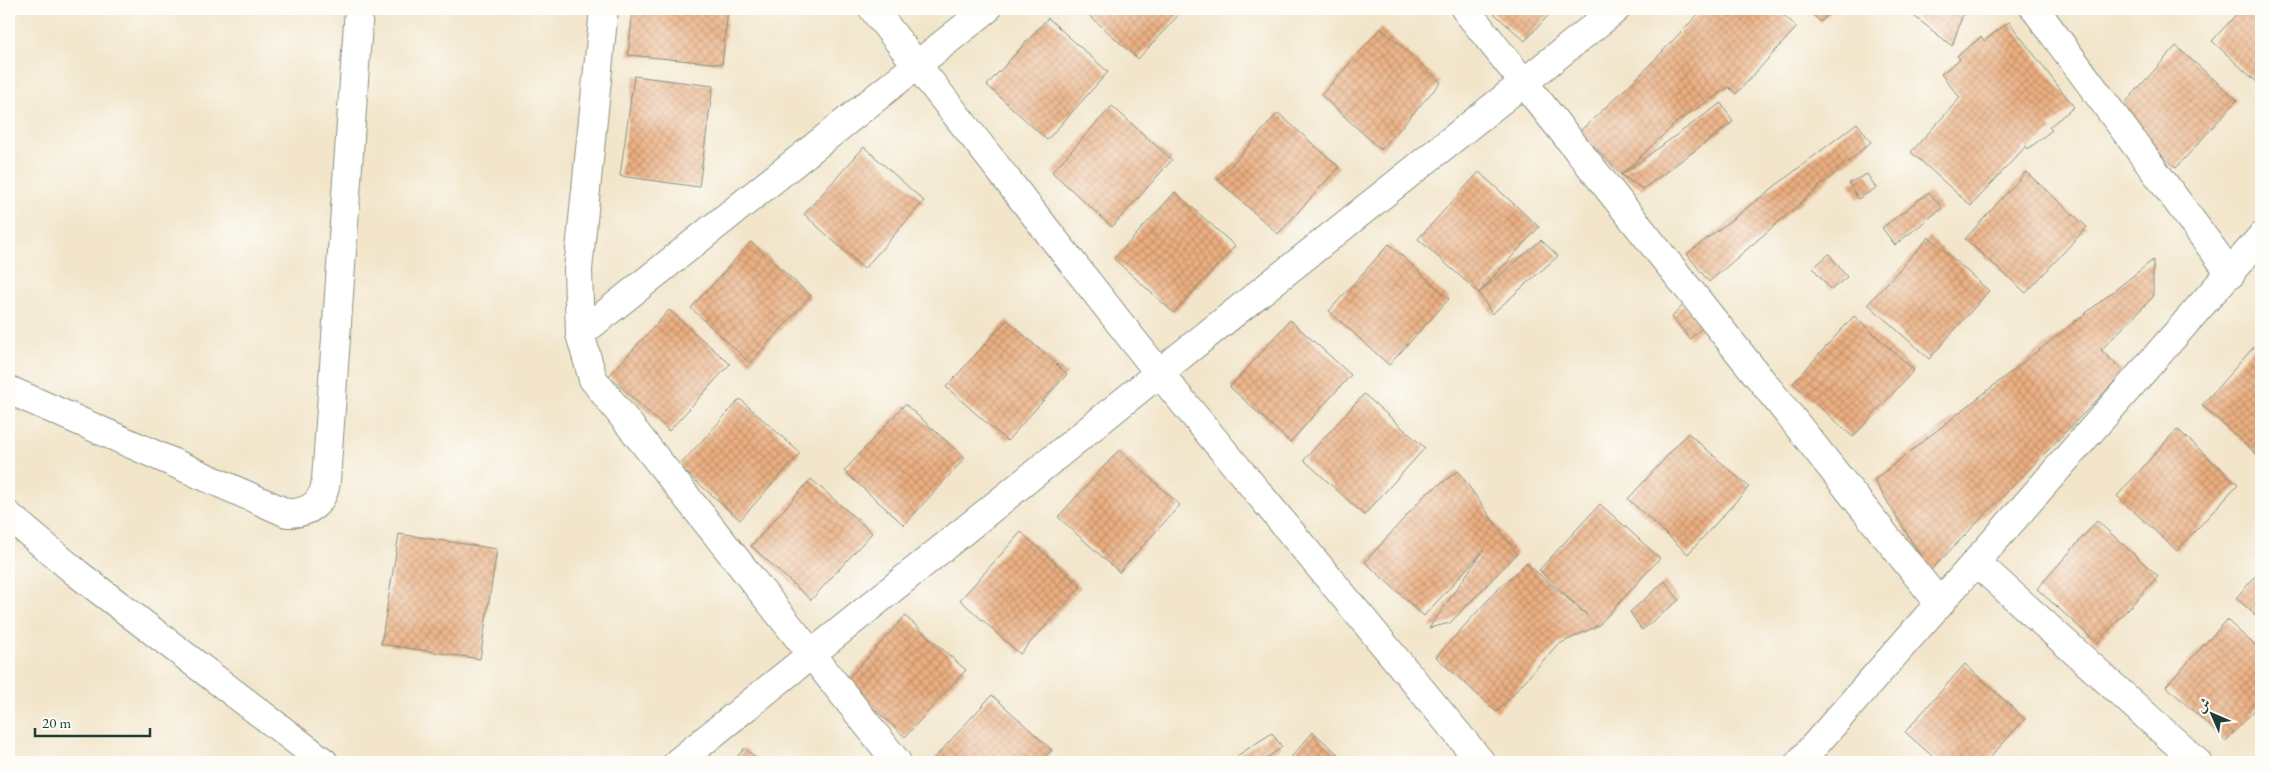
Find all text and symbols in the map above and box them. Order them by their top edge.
north arrow [2188,688,2238,738]
text: ش [2192,693,2214,716]
scale bar [35,706,150,738]
text: 20 m [42,713,71,732]

